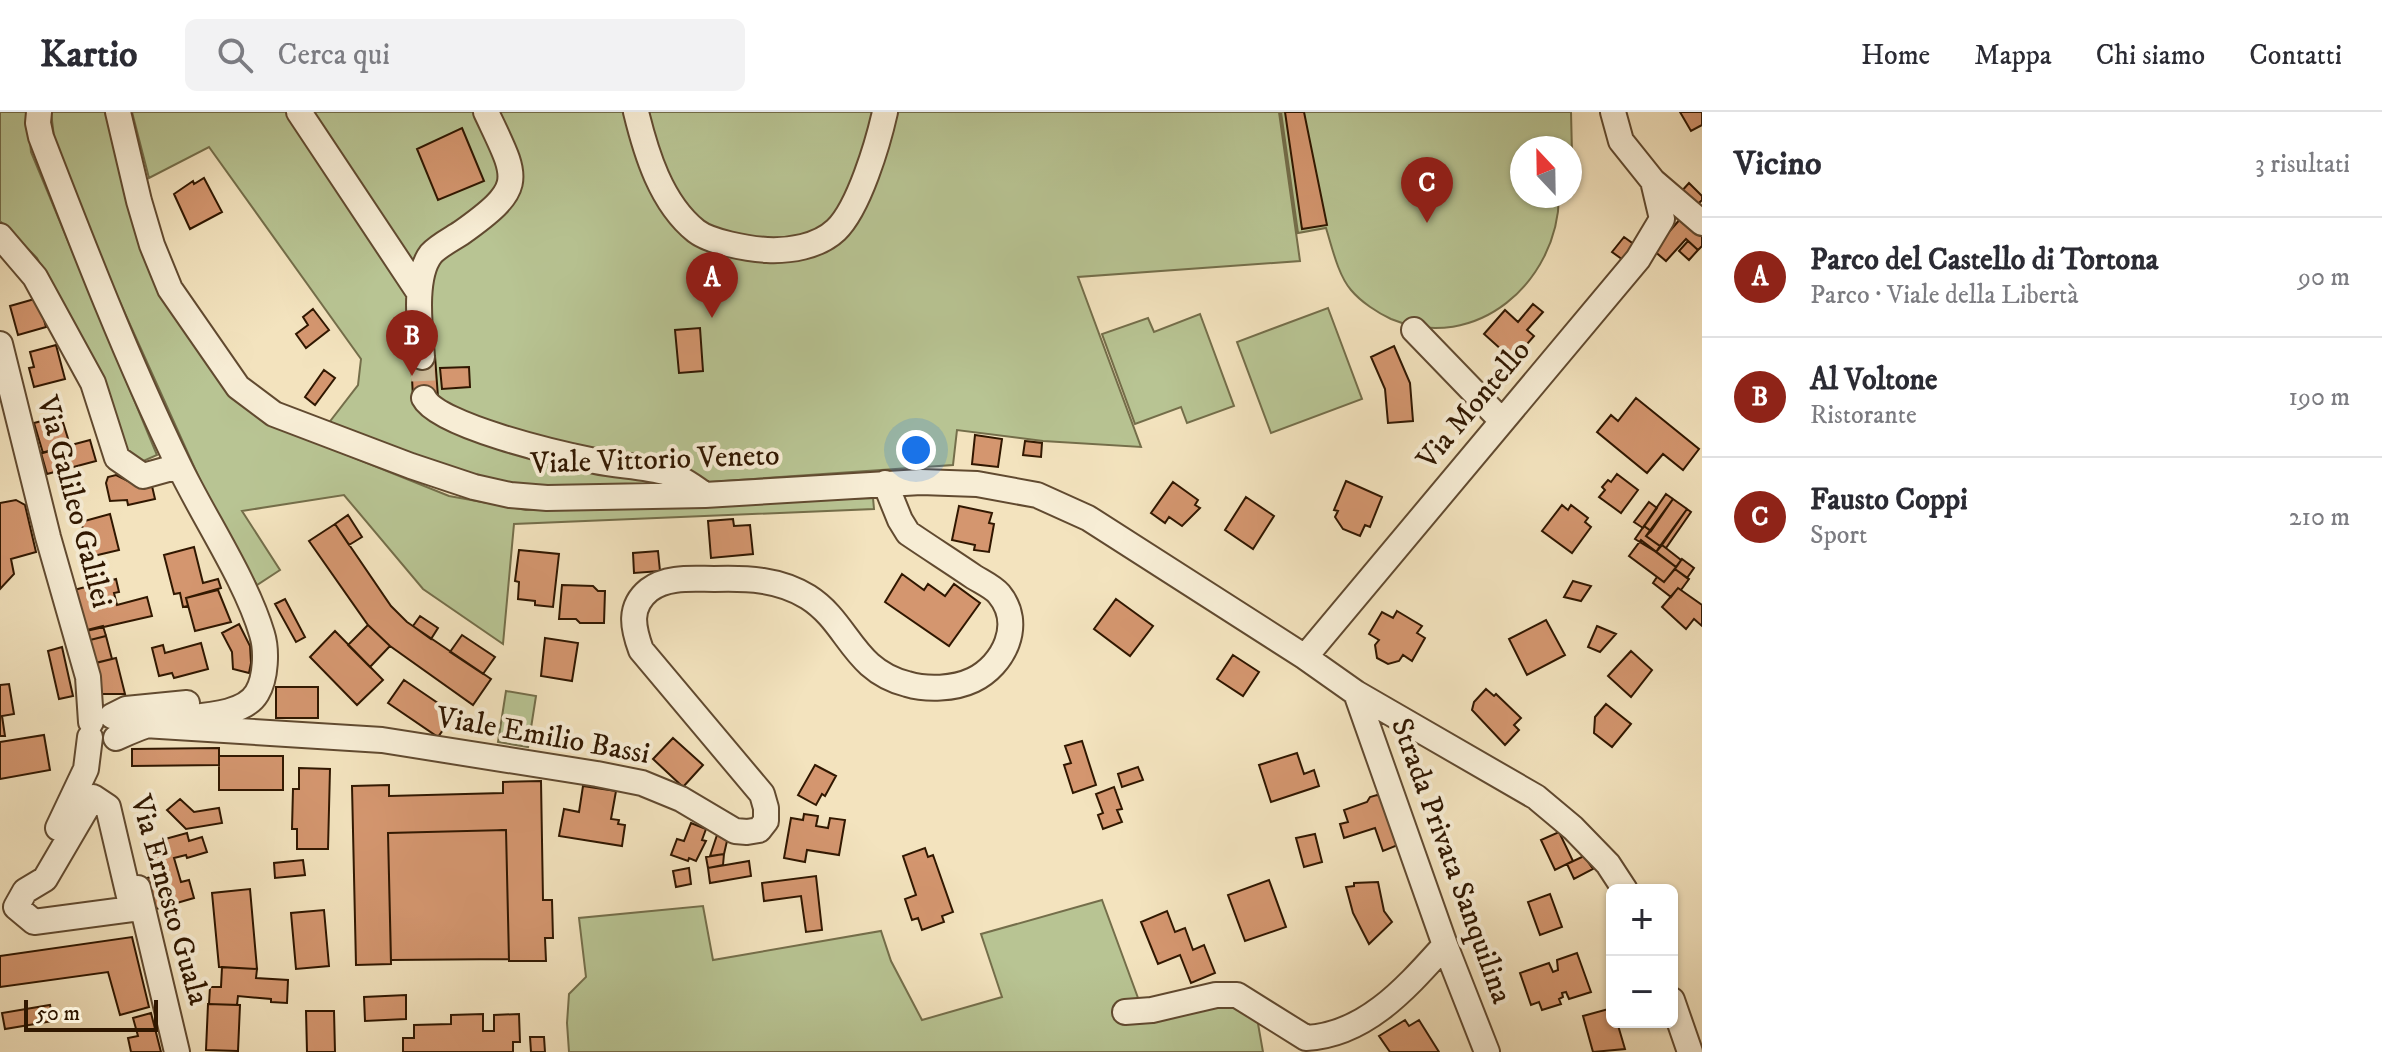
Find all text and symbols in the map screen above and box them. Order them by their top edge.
search box [185,19,745,91]
text: Kartio [40,31,137,79]
icon: search [213,33,257,77]
text: Cerca qui [277,37,390,74]
text: Home [1861,38,1930,73]
text: Mappa [1974,38,2052,73]
text: Chi siamo [2096,38,2205,73]
text: Contatti [2249,38,2342,73]
north arrow [1510,136,1582,208]
text: Vicino [1734,143,1822,185]
text: 3 risultati [2255,148,2350,181]
pin: C [1401,157,1453,223]
text: Parco del Castello di Tortona [1810,242,2159,279]
pin: A [686,252,738,318]
text: A [1752,261,1768,294]
text: 90 m [2298,261,2350,294]
text: Parco · Viale della Libertà [1810,279,2078,312]
pin: B [386,310,438,376]
street label: Via Montello [1409,333,1539,478]
text: Al Voltone [1810,362,1937,399]
text: B [1752,381,1768,414]
text: 190 m [2288,381,2350,414]
street label: Via Galileo Galilei [28,391,120,612]
text: Ristorante [1810,399,1917,432]
your location [896,430,936,470]
street label: Viale Vittorio Veneto [529,437,780,483]
text: Fausto Coppi [1810,482,1968,519]
text: C [1751,501,1769,534]
text: 210 m [2289,501,2350,534]
text: Sport [1810,519,1867,552]
street label: Viale Emilio Bassi [433,699,652,773]
street label: Strada Privata Sanquilina [1382,713,1520,1009]
street label: Via Ernesto Guala [121,790,217,1009]
map controls [1606,884,1678,1028]
button: + [1606,884,1678,956]
button: − [1606,956,1678,1028]
scale bar [24,996,158,1032]
text: 50 m [36,1000,80,1027]

